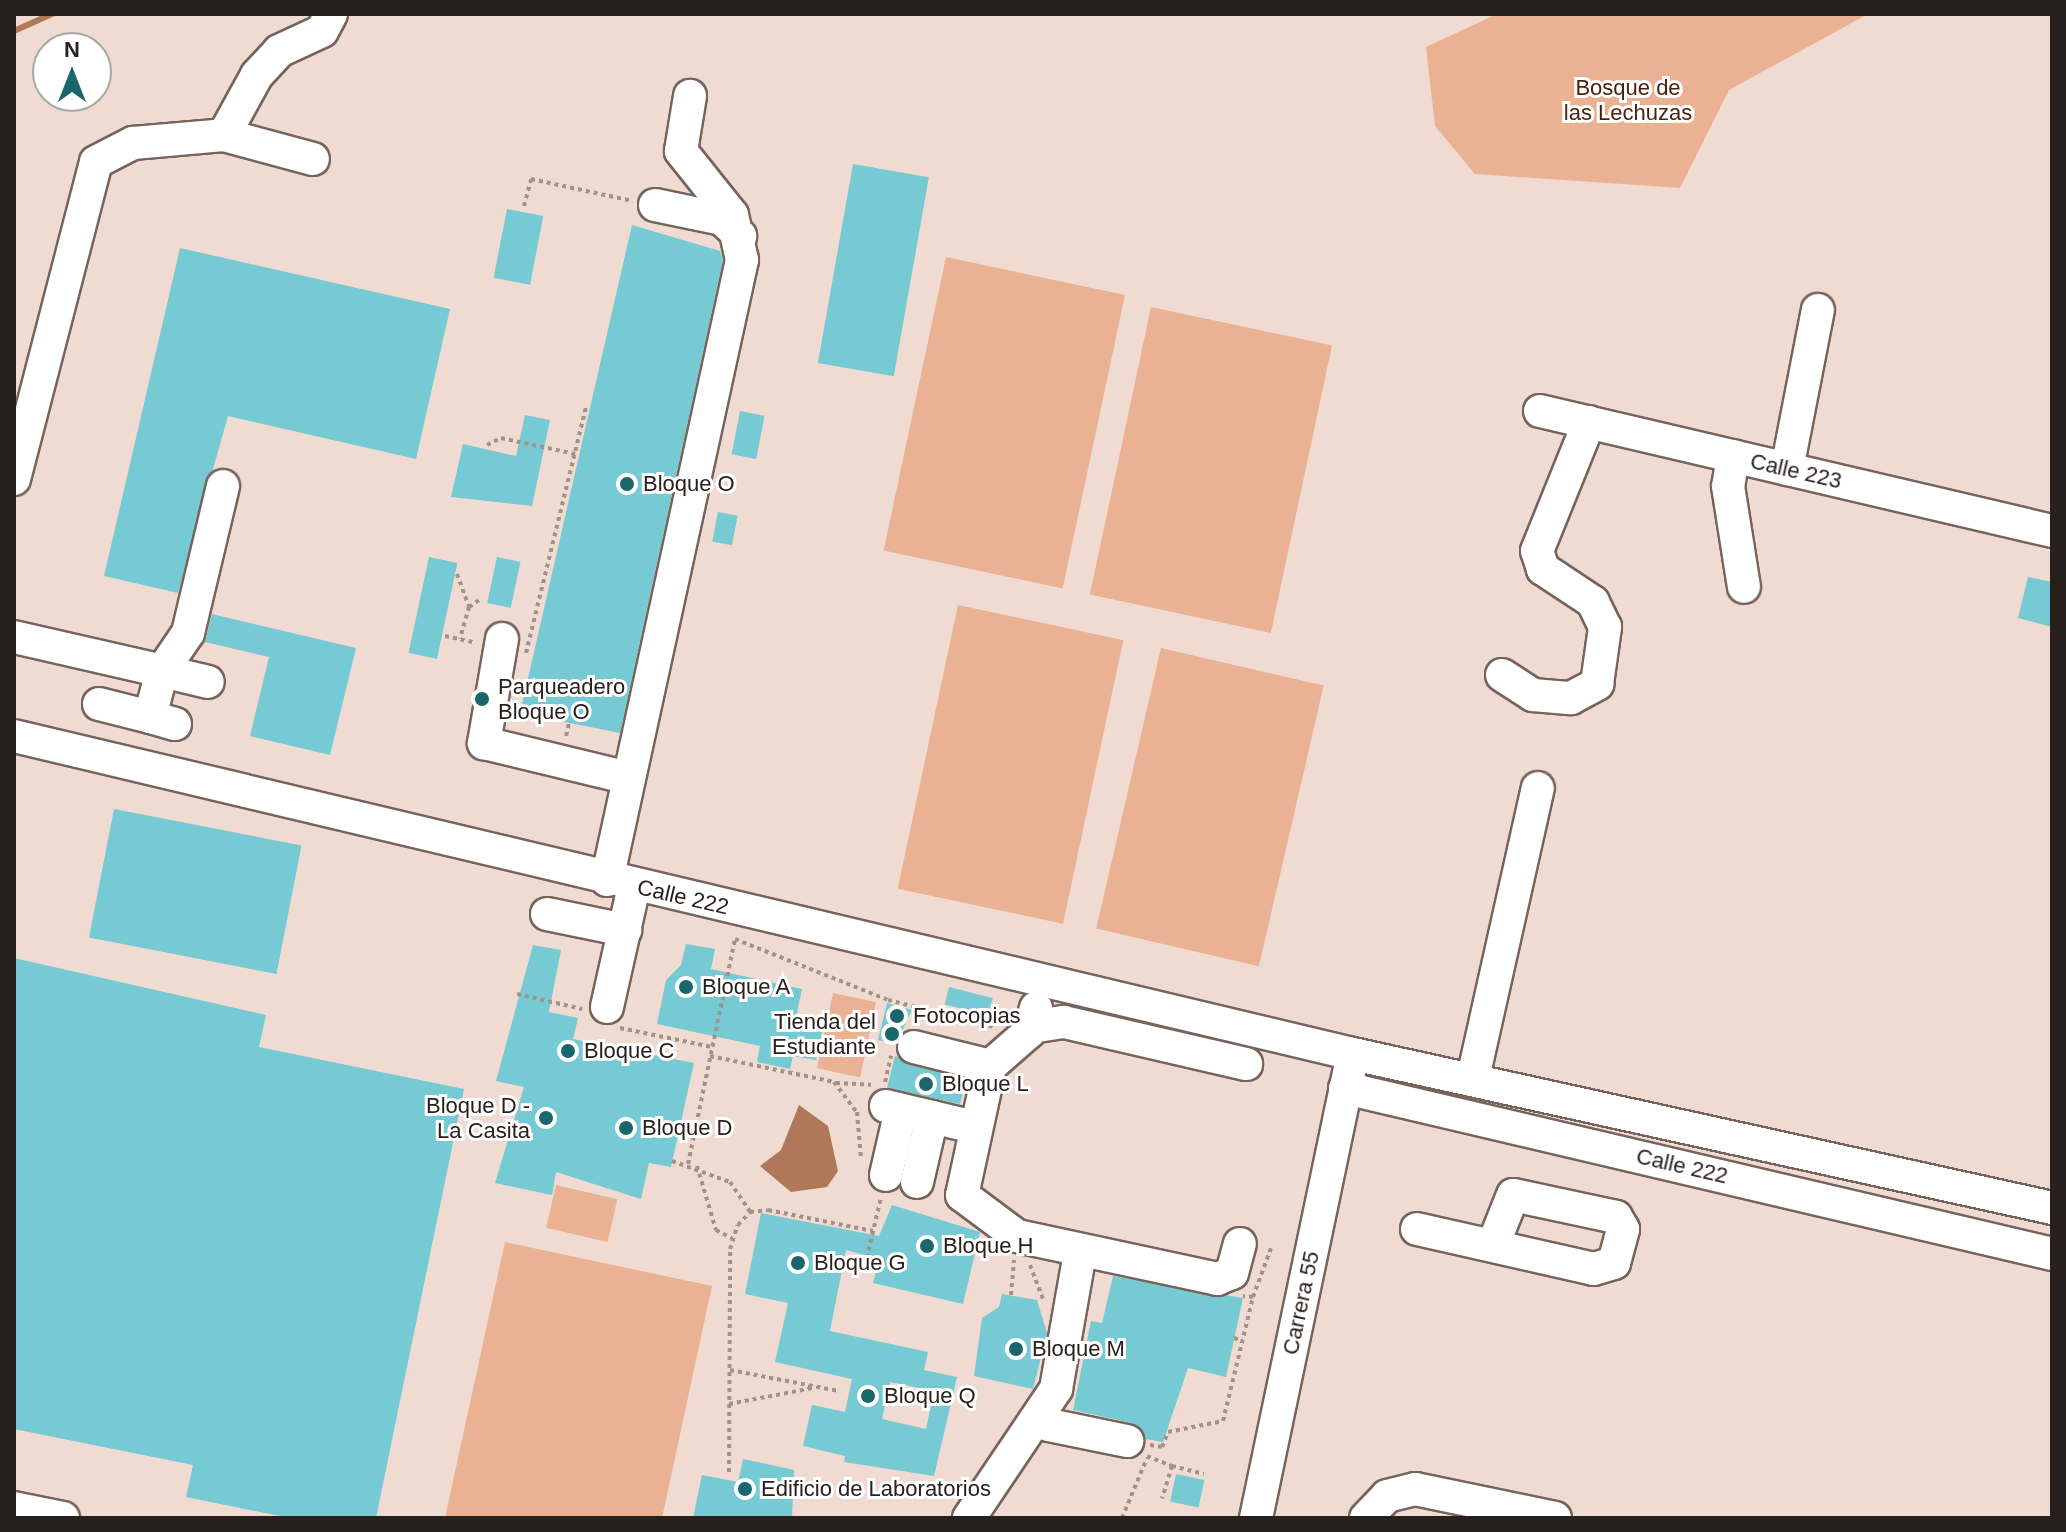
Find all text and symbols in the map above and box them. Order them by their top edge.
north arrow [32,32,112,112]
text: N [64,37,80,62]
park label: Bosque de las Lechuzas [1564,74,1692,126]
street label: Calle 223 [1748,448,1844,494]
place label: Bloque O [643,471,735,497]
marker: Bloque O [618,475,636,493]
place label: Parqueadero Bloque O [498,673,625,724]
marker: Parqueadero Bloque O [473,690,491,708]
street label: Calle 222 [635,874,731,920]
place label: Bloque A [702,974,791,1000]
marker: Bloque A [677,978,695,996]
place label: Fotocopias [913,1003,1021,1029]
marker: Fotocopias [888,1007,906,1025]
place label: Tienda del Estudiante [772,1008,876,1060]
marker: Tienda del Estudiante [883,1025,901,1043]
place label: Bloque C [584,1038,675,1064]
marker: Bloque C [559,1042,577,1060]
place label: Bloque L [942,1071,1029,1097]
marker: Bloque L [917,1075,935,1093]
place label: Bloque D - La Casita [426,1092,530,1144]
marker: Bloque D - La Casita [537,1109,555,1127]
place label: Bloque D [642,1115,733,1141]
marker: Bloque D [617,1119,635,1137]
street label: Calle 222 [1634,1143,1730,1189]
place label: Bloque H [943,1233,1034,1259]
marker: Bloque H [918,1237,936,1255]
street label: Carrera 55 [1277,1249,1325,1357]
place label: Bloque G [814,1250,906,1276]
marker: Bloque G [789,1254,807,1272]
place label: Bloque M [1032,1336,1125,1362]
marker: Bloque M [1007,1340,1025,1358]
place label: Bloque Q [884,1383,976,1409]
marker: Bloque Q [859,1387,877,1405]
place label: Edificio de Laboratorios [761,1476,991,1502]
marker: Edificio de Laboratorios [736,1480,754,1498]

